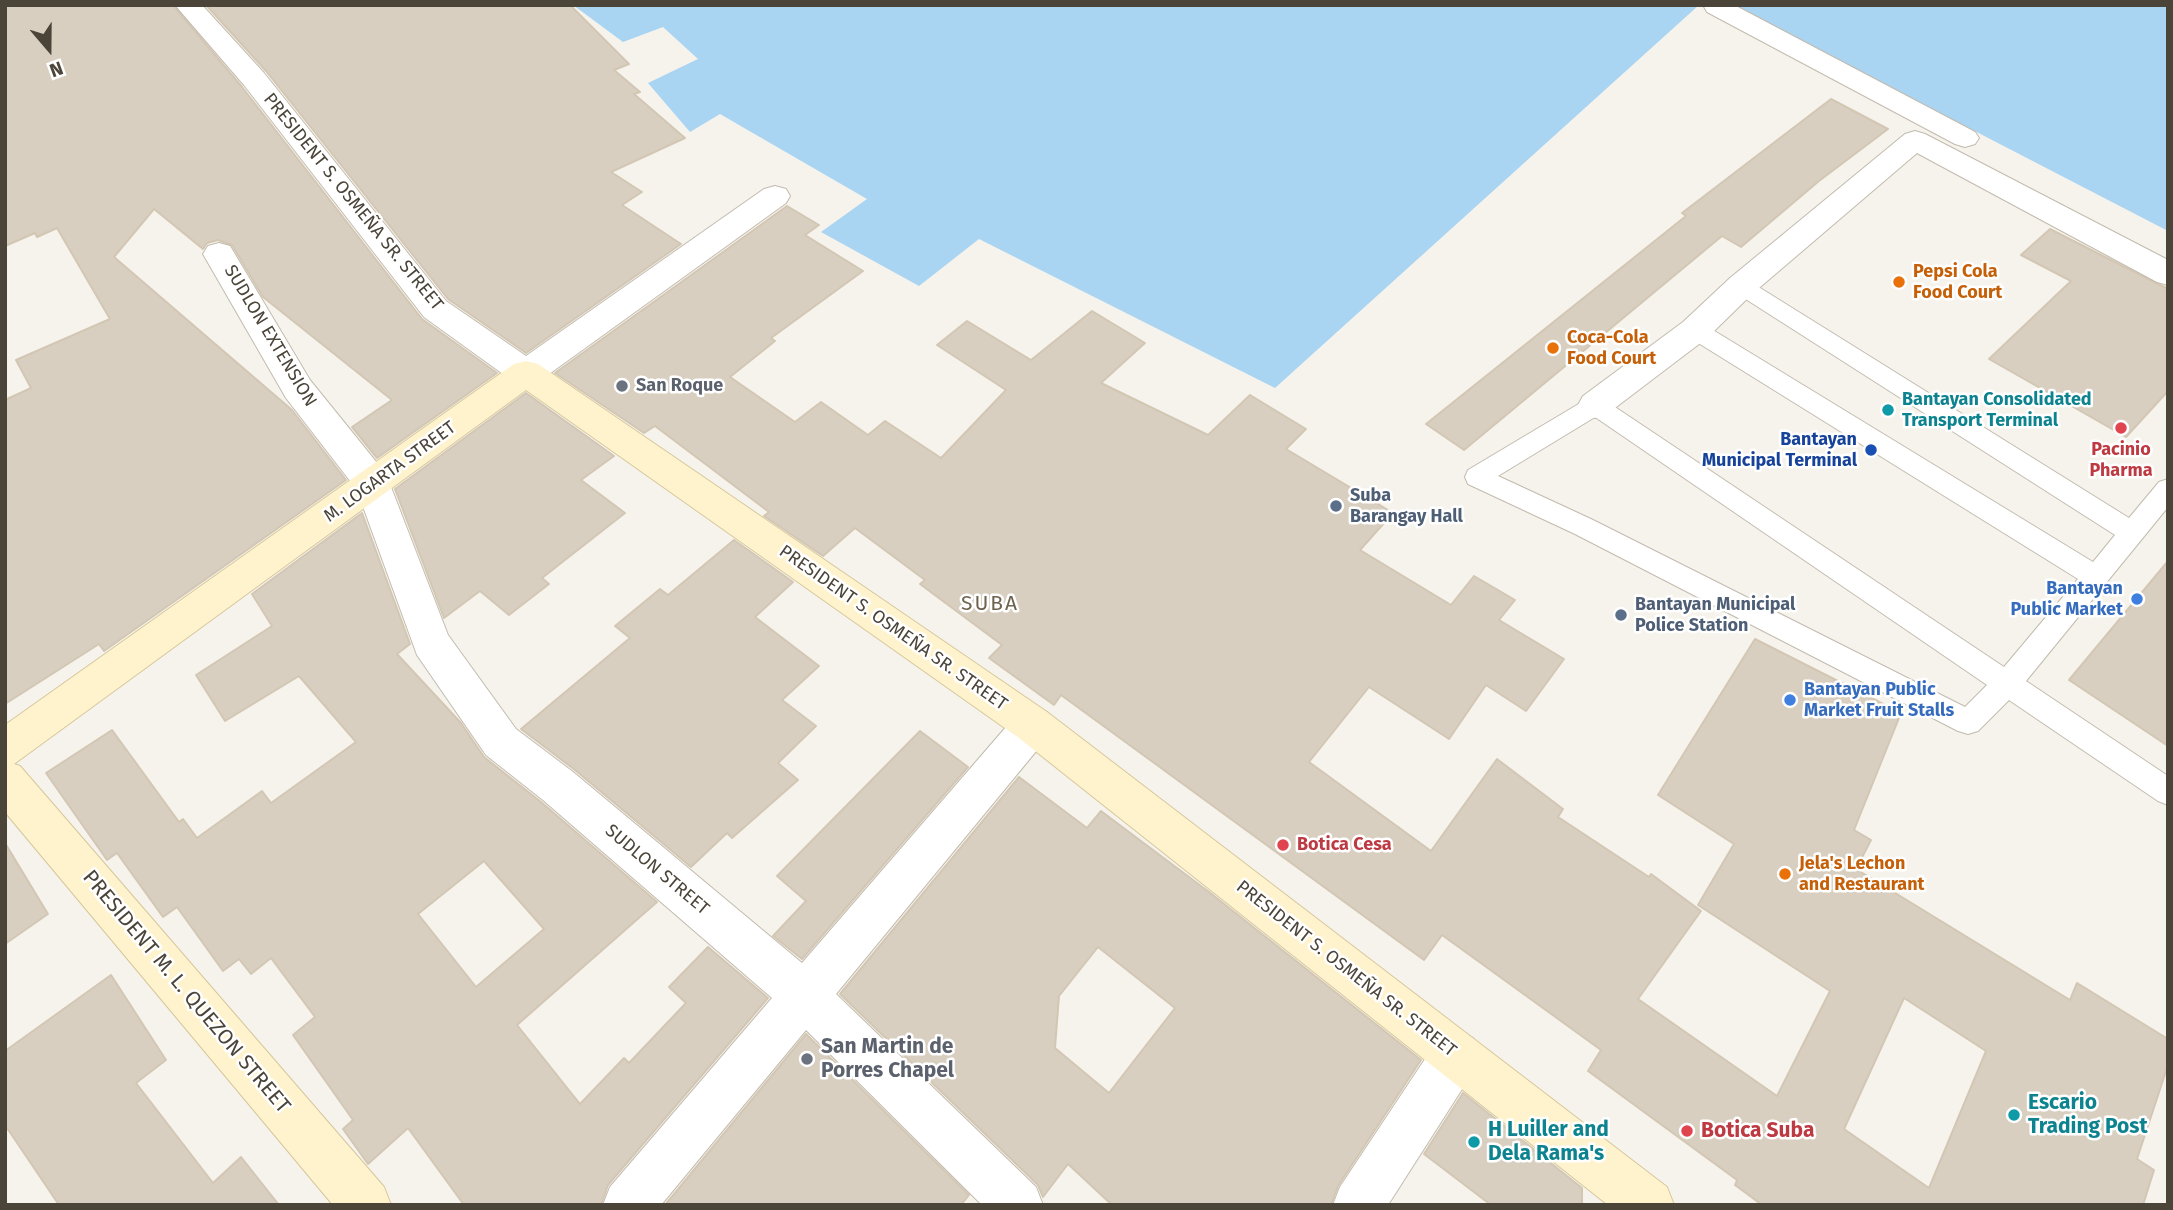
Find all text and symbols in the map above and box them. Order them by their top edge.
north arrow [14,14,84,84]
text: N [47,56,66,82]
street label: PRESIDENT S. OSMEÑA SR. STREET [259,89,447,315]
street label: SUDLON EXTENSION [219,261,321,411]
place label: Pepsi Cola Food Court [1913,261,2002,304]
marker: Pepsi Cola Food Court [1891,274,1907,290]
place label: Coca-Cola Food Court [1567,327,1656,370]
marker: Coca-Cola Food Court [1545,340,1561,356]
place label: San Roque [636,375,723,397]
marker: San Roque [614,378,630,394]
place label: Bantayan Consolidated Transport Terminal [1902,389,2092,432]
marker: Bantayan Consolidated Transport Terminal [1880,402,1896,418]
street label: M. LOGARTA STREET [320,417,460,527]
marker: Pacinio Pharma [2113,420,2129,436]
place label: Bantayan Municipal Terminal [1702,429,1857,472]
place label: Pacinio Pharma [2090,439,2152,482]
marker: Bantayan Municipal Terminal [1863,442,1879,458]
place label: Suba Barangay Hall [1350,485,1463,528]
marker: Suba Barangay Hall [1328,498,1344,514]
street label: PRESIDENT S. OSMEÑA SR. STREET [775,541,1011,715]
place label: Bantayan Public Market [2011,578,2123,620]
district label: SUBA [961,591,1019,617]
marker: Bantayan Public Market [2129,591,2145,607]
place label: Bantayan Municipal Police Station [1635,594,1795,636]
marker: Bantayan Municipal Police Station [1613,607,1629,623]
place label: Bantayan Public Market Fruit Stalls [1804,679,1954,722]
marker: Bantayan Public Market Fruit Stalls [1782,692,1798,708]
street label: SUDLON STREET [601,820,713,920]
place label: Botica Cesa [1297,834,1392,856]
marker: Botica Cesa [1275,837,1291,853]
place label: Jela's Lechon and Restaurant [1799,853,1924,896]
street label: PRESIDENT M. L. QUEZON STREET [77,865,295,1119]
marker: Jela's Lechon and Restaurant [1777,866,1793,882]
street label: PRESIDENT S. OSMEÑA SR. STREET [1232,876,1460,1062]
place label: San Martin de Porres Chapel [821,1034,954,1084]
marker: San Martin de Porres Chapel [799,1051,815,1067]
place label: Escario Trading Post [2028,1090,2148,1140]
marker: Escario Trading Post [2006,1107,2022,1123]
place label: H Luiller and Dela Rama's [1488,1117,1609,1167]
place label: Botica Suba [1701,1118,1814,1144]
marker: Botica Suba [1679,1123,1695,1139]
marker: H Luiller and Dela Rama's [1466,1134,1482,1150]

